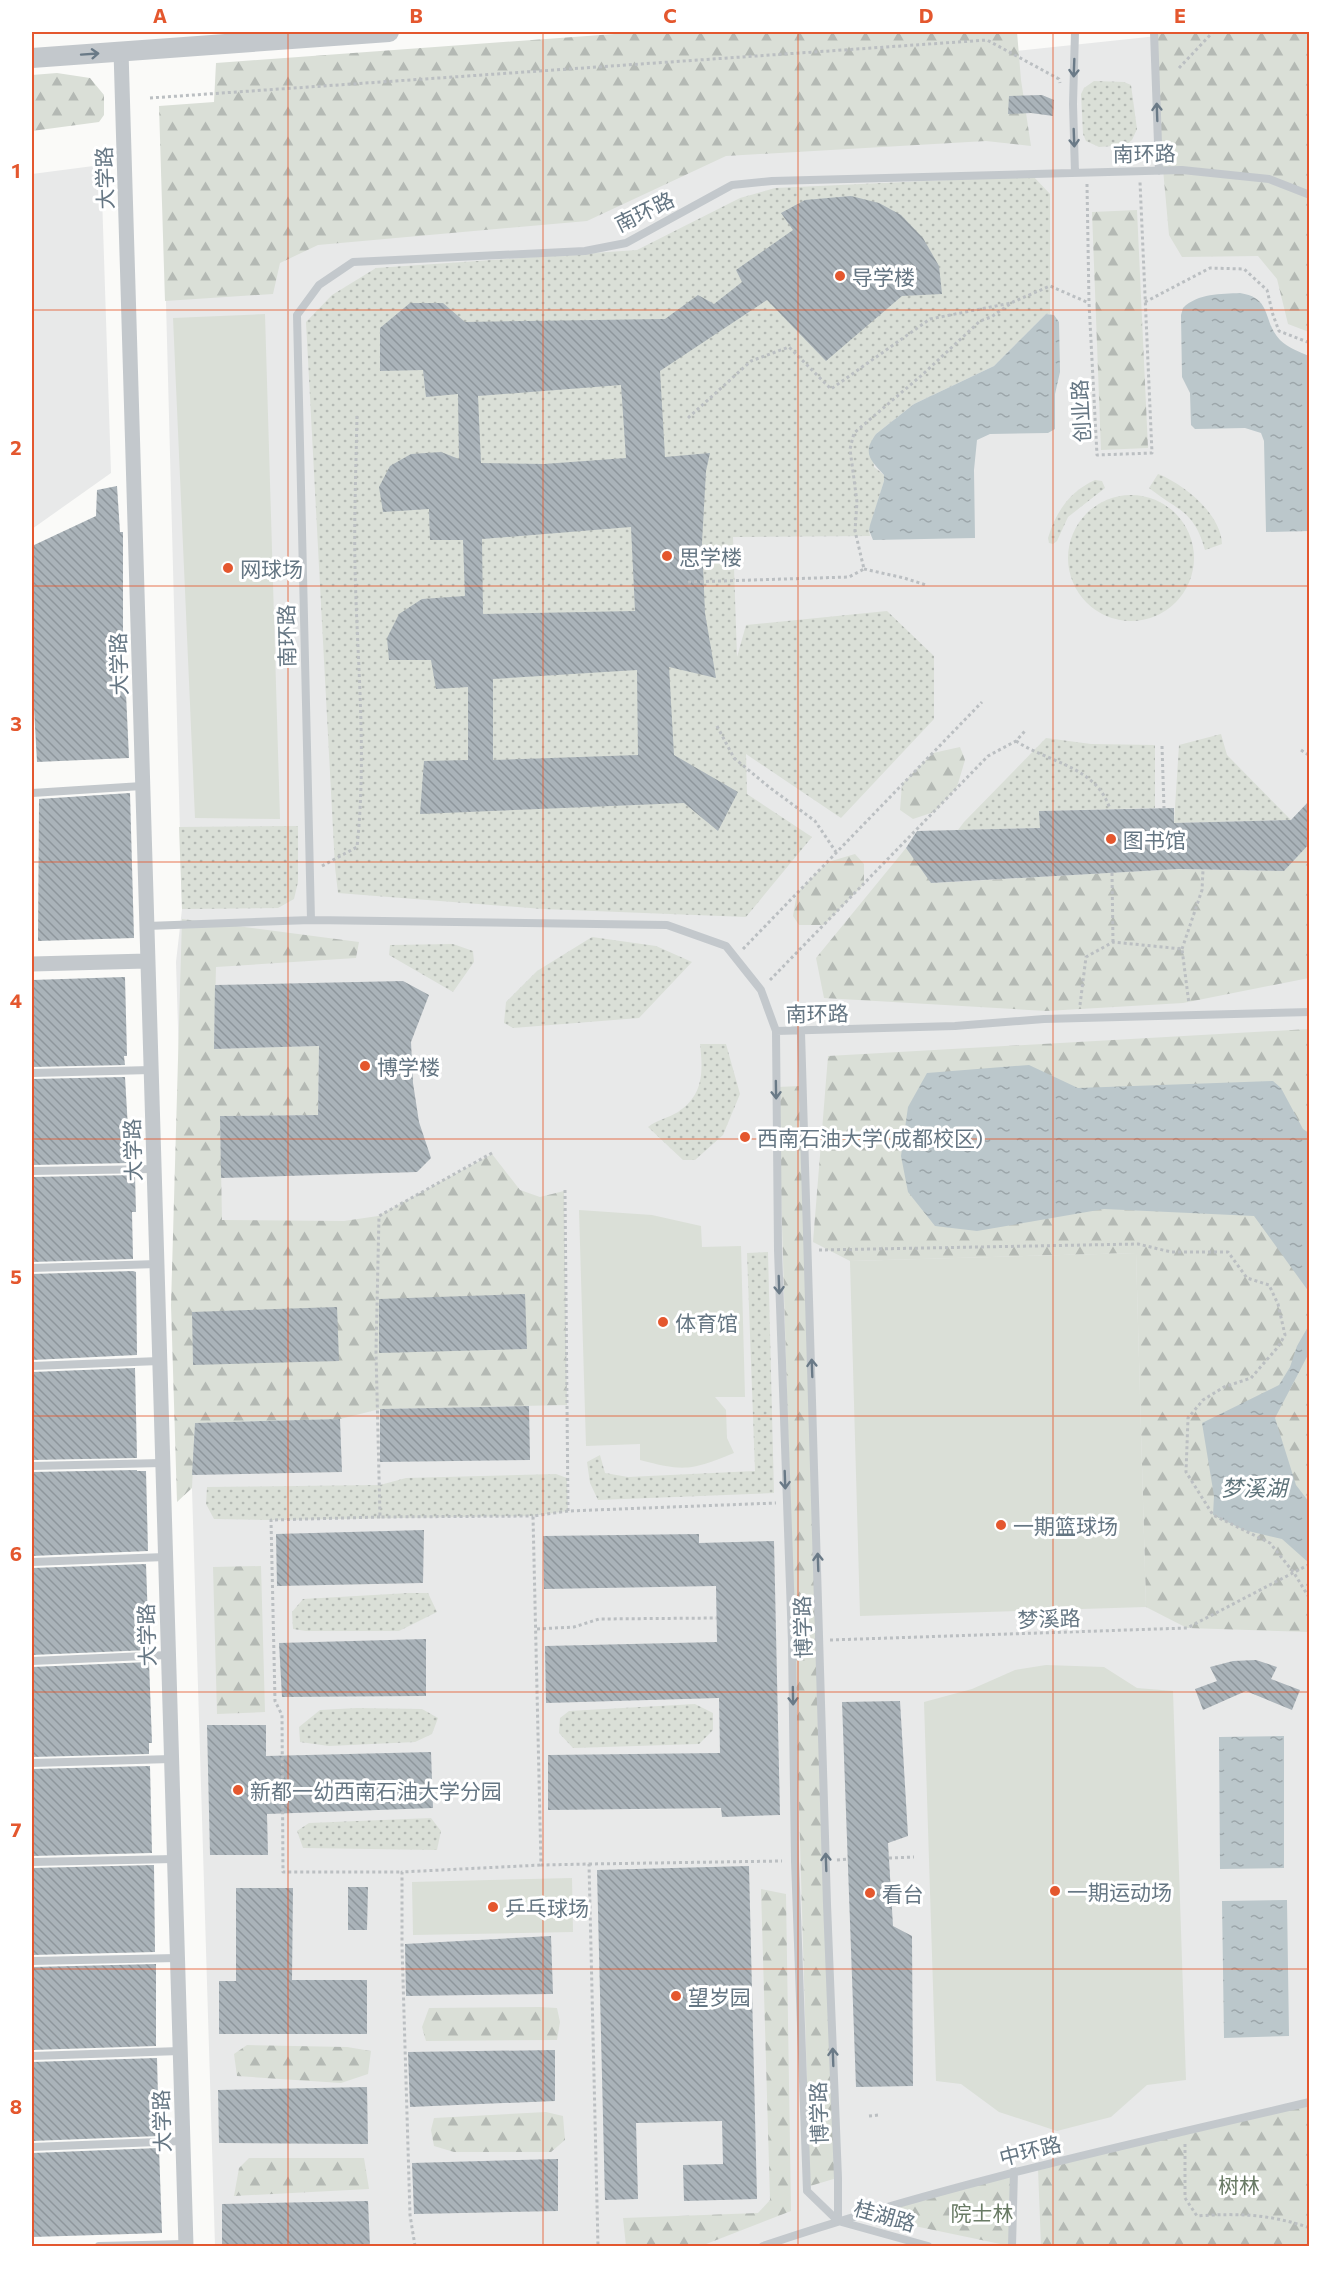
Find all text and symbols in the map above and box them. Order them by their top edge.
text: A [153,3,167,27]
text: B [409,3,423,27]
text: C [663,3,677,27]
text: D [919,3,933,27]
text: E [1174,3,1186,27]
one-way arrow [79,48,99,59]
one-way arrow [1068,57,1080,77]
one-way arrow [1151,103,1163,123]
one-way arrow [1068,128,1080,148]
street label: 南环路 [1112,140,1176,166]
street label: 大学路 [90,146,118,210]
text: 1 [11,158,21,182]
street label: 南环路 [610,186,678,236]
place label: 导学楼 [852,264,915,289]
marker: 导学楼 [833,269,847,283]
street label: 创业路 [1066,379,1094,443]
text: 2 [10,435,22,459]
place label: 思学楼 [679,544,742,569]
marker: 思学楼 [660,549,674,563]
place label: 网球场 [240,556,303,581]
marker: 网球场 [221,561,235,575]
street label: 南环路 [273,604,299,668]
street label: 大学路 [104,632,132,696]
text: 3 [10,711,22,735]
place label: 图书馆 [1123,827,1186,852]
marker: 图书馆 [1104,832,1118,846]
text: 4 [10,988,22,1012]
street label: 南环路 [785,1000,849,1026]
place label: 博学楼 [377,1054,440,1079]
marker: 博学楼 [358,1059,372,1073]
one-way arrow [770,1079,782,1099]
street label: 大学路 [118,1118,146,1182]
place label: 西南石油大学(成都校区) [757,1125,983,1150]
marker: 西南石油大学(成都校区) [738,1130,752,1144]
text: 5 [10,1264,22,1288]
one-way arrow [774,1274,785,1294]
place label: 体育馆 [675,1310,738,1335]
marker: 体育馆 [656,1315,670,1329]
one-way arrow [806,1358,817,1378]
one-way arrow [780,1469,791,1489]
water label: 梦溪湖 [1221,1474,1290,1501]
place label: 一期篮球场 [1013,1513,1118,1538]
marker: 一期篮球场 [994,1518,1008,1532]
text: 6 [10,1541,22,1565]
one-way arrow [813,1553,824,1573]
street label: 博学路 [788,1595,816,1659]
street label: 大学路 [132,1603,160,1667]
street label: 梦溪路 [1017,1604,1081,1632]
one-way arrow [787,1685,799,1705]
place label: 新都一幼西南石油大学分园 [250,1778,502,1803]
marker: 新都一幼西南石油大学分园 [231,1783,245,1797]
text: 7 [11,1817,22,1841]
one-way arrow [821,1853,832,1873]
place label: 一期运动场 [1067,1879,1172,1904]
place label: 看台 [882,1881,924,1906]
marker: 一期运动场 [1048,1884,1062,1898]
marker: 看台 [863,1886,877,1900]
place label: 乒乓球场 [505,1895,589,1920]
marker: 乒乓球场 [486,1900,500,1914]
place label: 望岁园 [688,1984,751,2009]
marker: 望岁园 [669,1989,683,2003]
one-way arrow [828,2048,839,2068]
street label: 博学路 [804,2081,832,2145]
street label: 大学路 [147,2089,175,2153]
text: 8 [10,2094,22,2118]
street label: 中环路 [996,2130,1064,2170]
park label: 树林 [1218,2172,1260,2197]
street label: 桂湖路 [851,2194,919,2236]
park label: 院士林 [951,2200,1014,2225]

